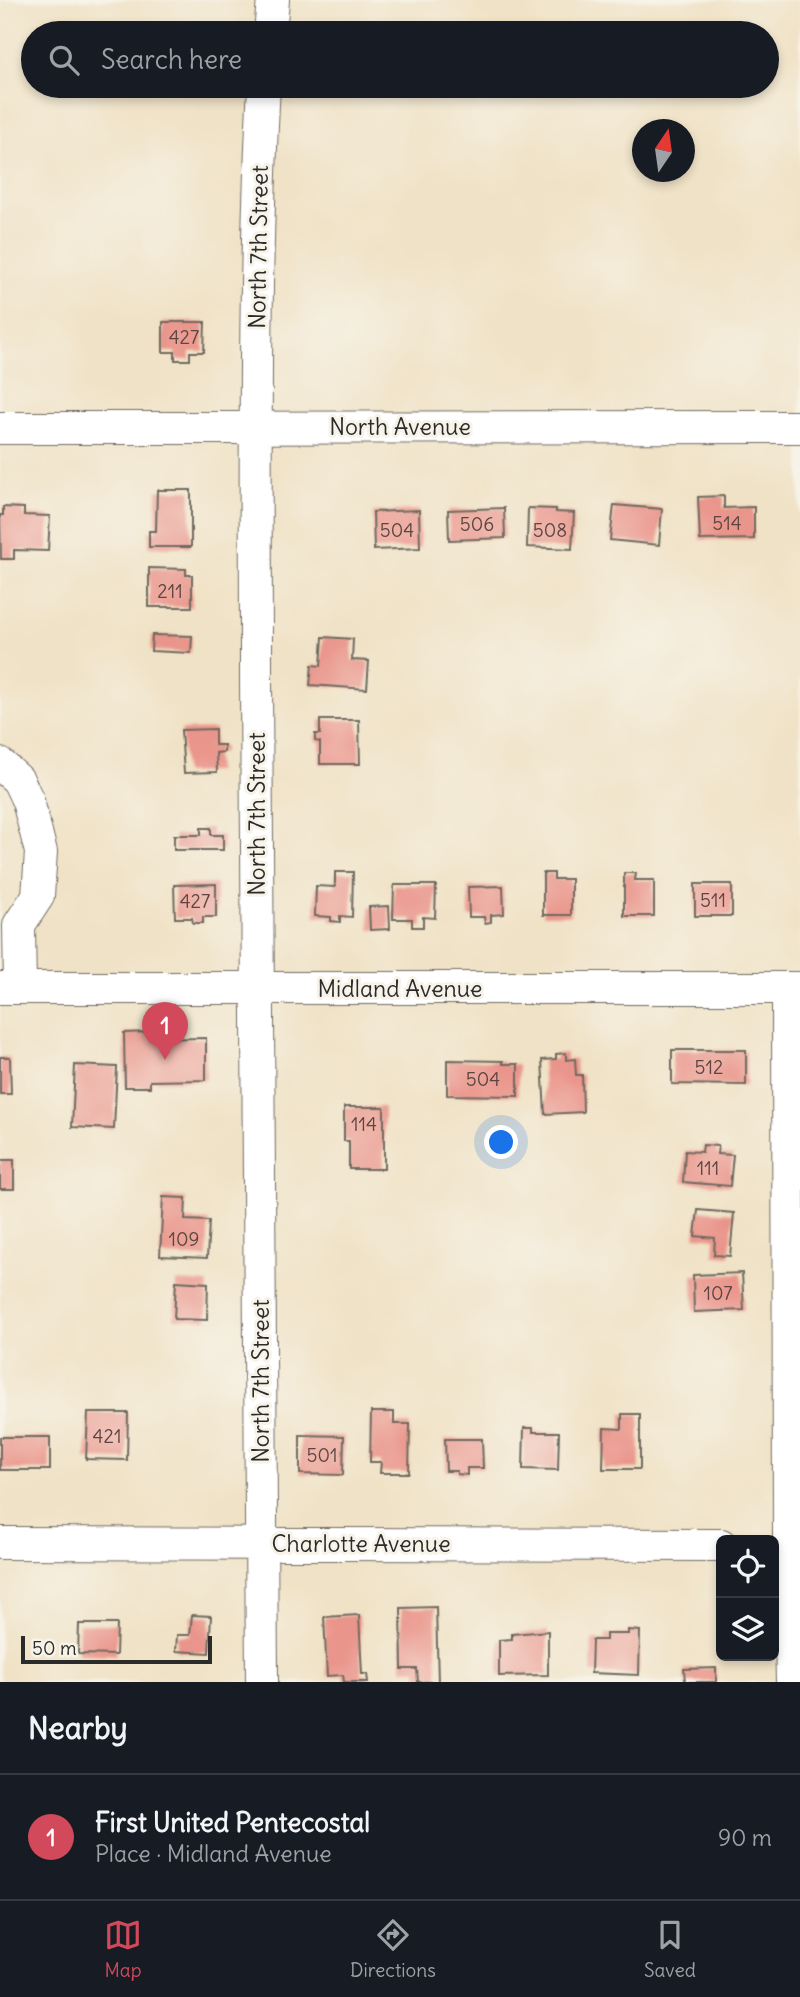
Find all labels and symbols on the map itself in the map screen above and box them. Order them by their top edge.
north arrow [632,119,695,182]
street label: North 7th Street [242,165,274,329]
house number: 427 [169,325,199,349]
street label: North Avenue [329,412,471,441]
house number: 514 [712,511,742,535]
house number: 506 [460,512,494,536]
house number: 504 [380,518,414,542]
house number: 508 [533,518,567,542]
house number: 211 [157,579,183,603]
street label: North 7th Street [242,732,271,896]
house number: 511 [700,888,726,912]
house number: 427 [180,889,210,913]
street label: Midland Avenue [318,974,482,1003]
pin: 1 [142,1002,188,1060]
house number: 512 [695,1055,723,1079]
house number: 504 [466,1067,500,1091]
house number: 114 [351,1112,377,1136]
your location [484,1125,518,1159]
house number: 111 [697,1156,719,1180]
house number: 109 [169,1227,199,1251]
house number: 107 [703,1281,733,1305]
street label: North 7th Street [246,1299,275,1463]
house number: 421 [93,1424,121,1448]
house number: 501 [307,1443,337,1467]
street label: Charlotte Avenue [271,1529,451,1558]
scale bar [21,1633,212,1665]

